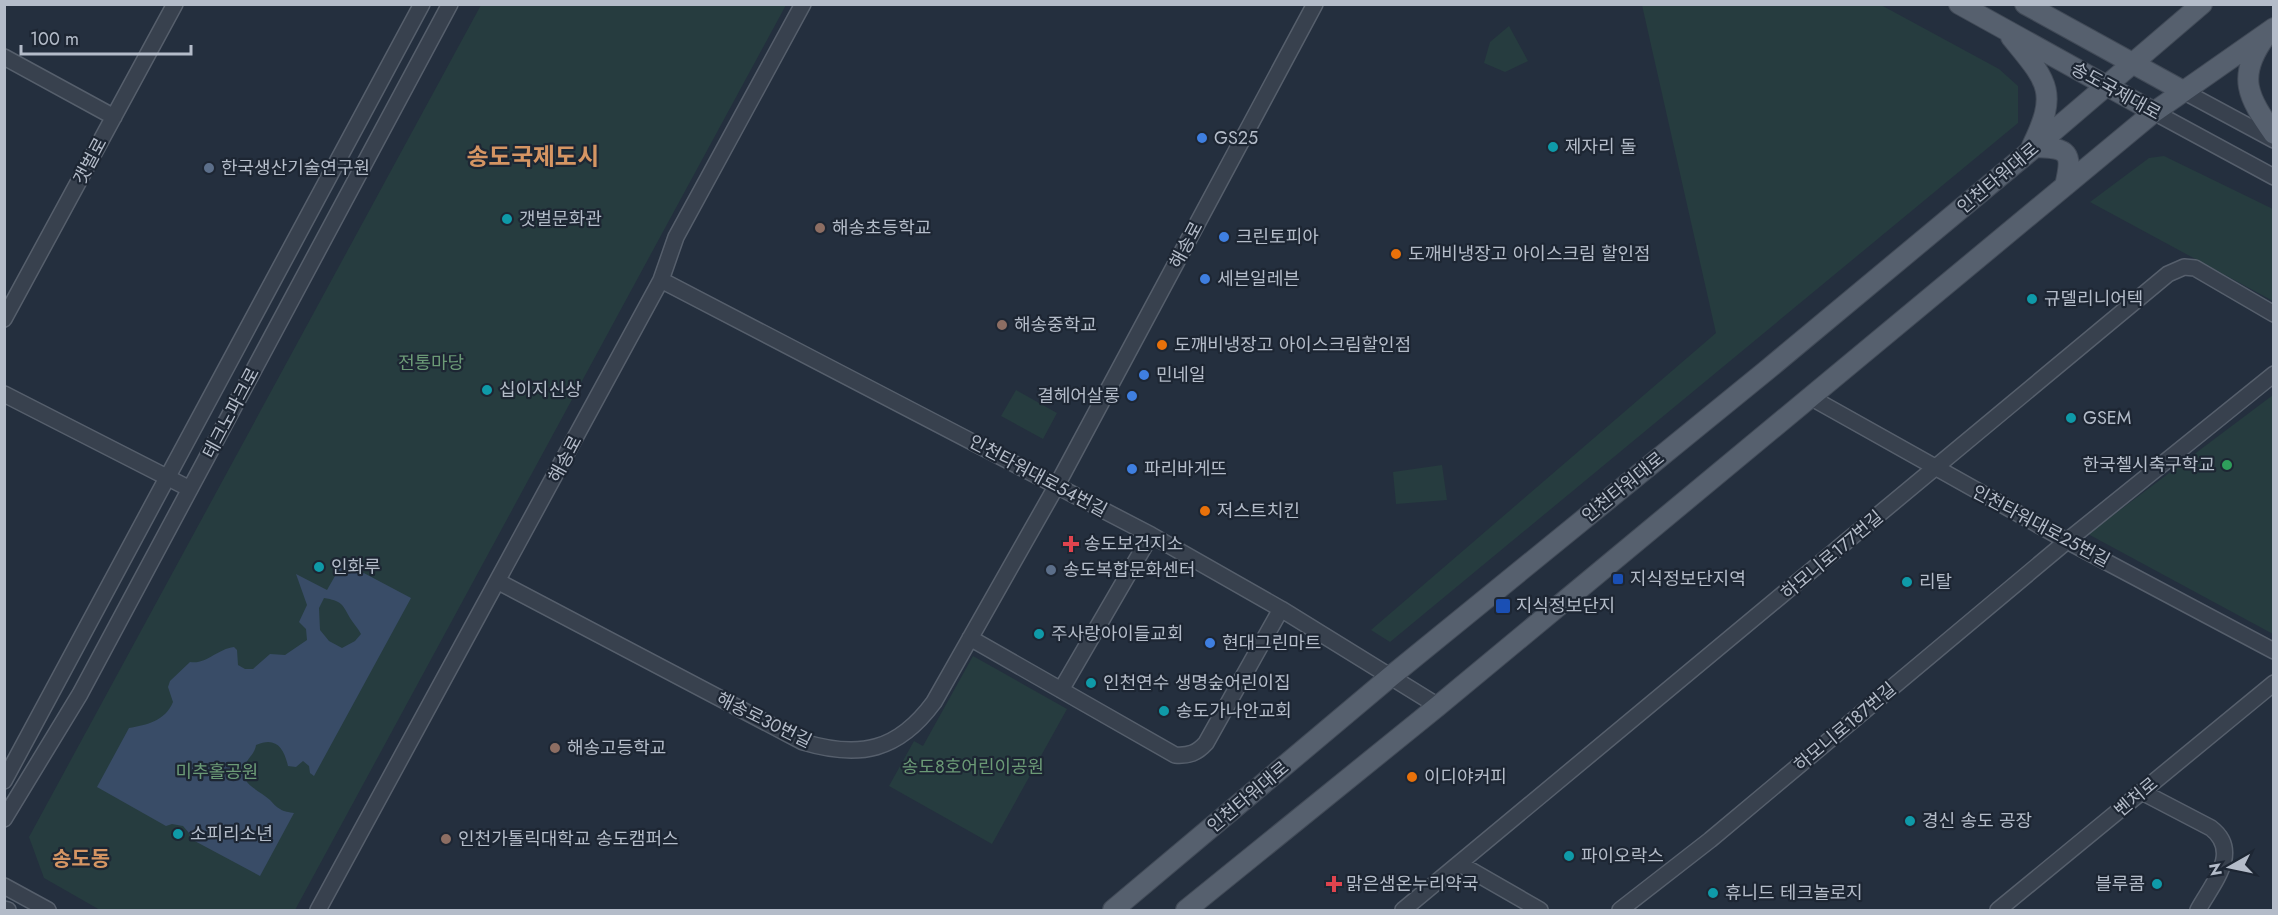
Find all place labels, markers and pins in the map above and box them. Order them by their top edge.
place label: GS25 [1214,125,1258,151]
marker: GS25 [1195,131,1209,145]
place label: 제자리 돌 [1565,134,1637,160]
marker: 제자리 돌 [1546,140,1560,154]
place label: 한국생산기술연구원 [221,155,370,181]
marker: 한국생산기술연구원 [202,161,216,175]
place label: 갯벌문화관 [519,206,602,232]
marker: 갯벌문화관 [500,212,514,226]
place label: 해송초등학교 [832,215,931,241]
marker: 해송초등학교 [813,221,827,235]
place label: 크린토피아 [1236,224,1319,250]
marker: 크린토피아 [1217,230,1231,244]
place label: 도깨비냉장고 아이스크림 할인점 [1408,241,1651,267]
marker: 도깨비냉장고 아이스크림 할인점 [1389,247,1403,261]
place label: 세븐일레븐 [1217,266,1300,292]
marker: 세븐일레븐 [1198,272,1212,286]
place label: 규델리니어텍 [2044,286,2143,312]
marker: 규델리니어텍 [2025,292,2039,306]
place label: 해송중학교 [1014,312,1097,338]
marker: 해송중학교 [995,318,1009,332]
place label: 도깨비냉장고 아이스크림할인점 [1174,332,1411,358]
marker: 도깨비냉장고 아이스크림할인점 [1155,338,1169,352]
place label: 민네일 [1156,362,1206,388]
marker: 민네일 [1137,368,1151,382]
place label: 십이지신상 [499,377,582,403]
marker: 십이지신상 [480,383,494,397]
place label: 결헤어살롱 [1037,383,1120,409]
marker: 결헤어살롱 [1125,389,1139,403]
place label: GSEM [2083,405,2131,431]
marker: GSEM [2064,411,2078,425]
place label: 한국첼시축구학교 [2083,452,2215,478]
place label: 파리바게뜨 [1144,456,1227,482]
marker: 한국첼시축구학교 [2220,458,2234,472]
marker: 파리바게뜨 [1125,462,1139,476]
place label: 저스트치킨 [1217,498,1300,524]
marker: 저스트치킨 [1198,504,1212,518]
place label: 송도보건지소 [1084,531,1183,557]
marker: 송도보건지소 [1062,535,1080,553]
place label: 인화루 [331,554,381,580]
place label: 송도복합문화센터 [1063,557,1195,583]
marker: 인화루 [312,560,326,574]
marker: 송도복합문화센터 [1044,563,1058,577]
place label: 지식정보단지역 [1630,566,1746,592]
place label: 리탈 [1919,569,1952,595]
marker: 지식정보단지역 [1611,572,1625,586]
marker: 리탈 [1900,575,1914,589]
place label: 지식정보단지 [1516,593,1615,619]
marker: 지식정보단지 [1494,597,1512,615]
place label: 주사랑아이들교회 [1051,621,1183,647]
marker: 주사랑아이들교회 [1032,627,1046,641]
place label: 현대그린마트 [1222,630,1321,656]
marker: 현대그린마트 [1203,636,1217,650]
place label: 인천연수 생명숲어린이집 [1103,670,1291,696]
marker: 인천연수 생명숲어린이집 [1084,676,1098,690]
place label: 송도가나안교회 [1176,698,1292,724]
marker: 송도가나안교회 [1157,704,1171,718]
place label: 해송고등학교 [567,735,666,761]
marker: 해송고등학교 [548,741,562,755]
place label: 이디야커피 [1424,764,1507,790]
marker: 이디야커피 [1405,770,1419,784]
place label: 경신 송도 공장 [1922,808,2032,834]
marker: 경신 송도 공장 [1903,814,1917,828]
place label: 소피리소년 [190,821,273,847]
place label: 인천가톨릭대학교 송도캠퍼스 [458,826,679,852]
marker: 소피리소년 [171,827,185,841]
marker: 인천가톨릭대학교 송도캠퍼스 [439,832,453,846]
place label: 파이오락스 [1581,843,1664,869]
marker: 파이오락스 [1562,849,1576,863]
place label: 맑은샘온누리약국 [1346,871,1478,897]
place label: 블루콤 [2095,871,2145,897]
marker: 맑은샘온누리약국 [1327,877,1341,891]
marker: 블루콤 [2150,877,2164,891]
place label: 휴니드 테크놀로지 [1725,880,1863,906]
marker: 휴니드 테크놀로지 [1706,886,1720,900]

